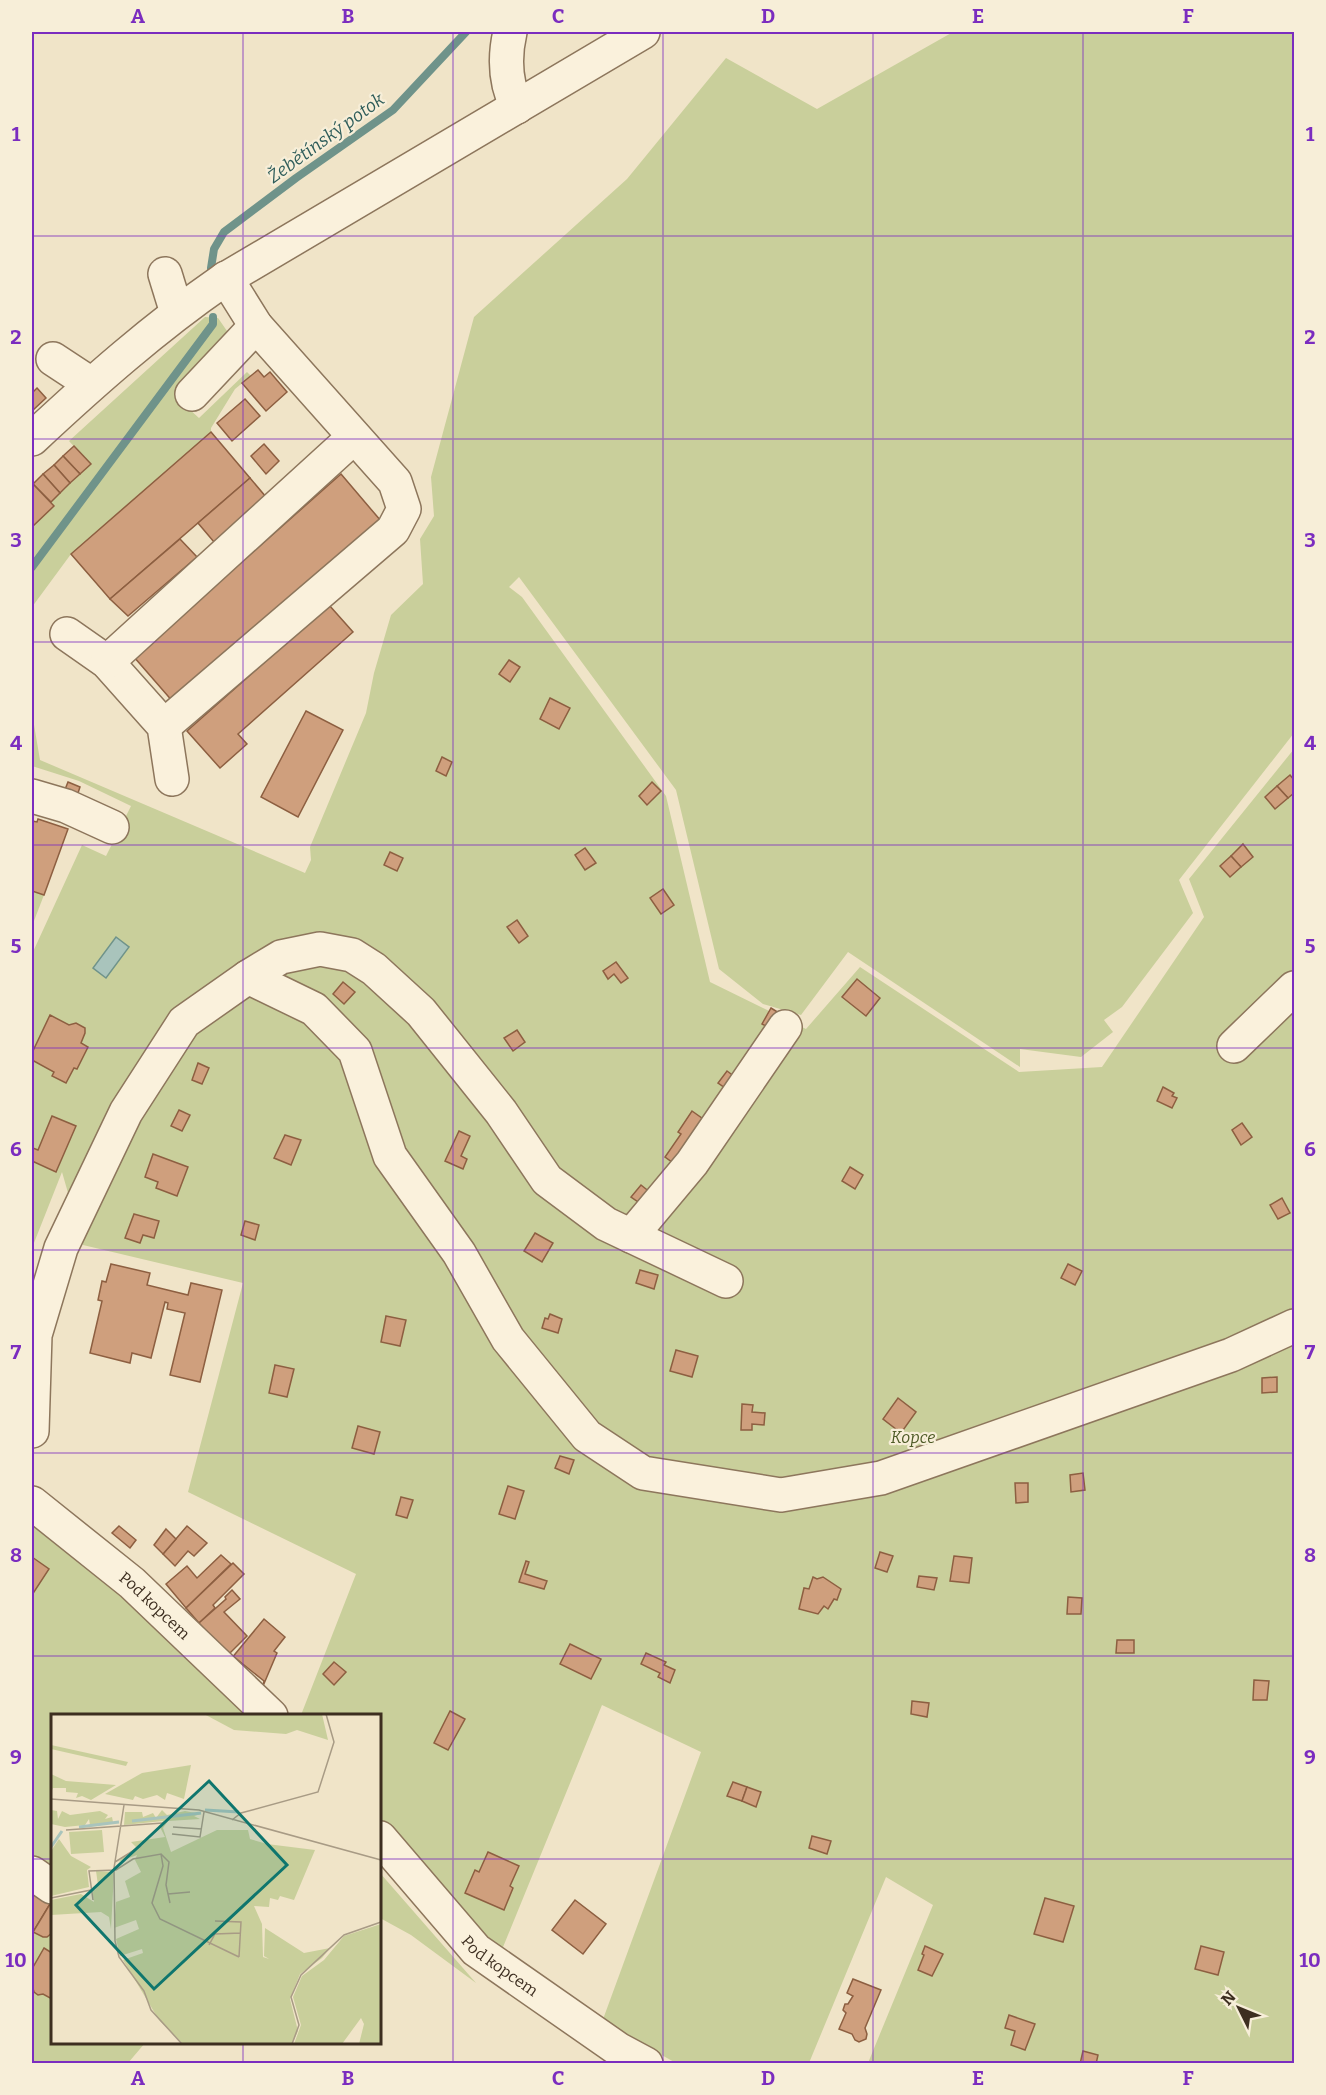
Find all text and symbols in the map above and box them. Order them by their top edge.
text: A [131,4,146,28]
text: B [342,4,355,28]
text: C [552,4,564,28]
text: D [761,4,775,28]
text: E [972,4,984,28]
text: F [1182,4,1194,28]
water label: Žebětínský potok [263,88,389,188]
text: 1 [12,122,21,146]
text: 1 [1306,122,1315,146]
text: 2 [10,325,22,349]
text: 2 [1304,325,1316,349]
text: 3 [10,528,22,552]
text: 3 [1304,528,1316,552]
text: 4 [10,731,22,755]
text: 4 [1304,731,1316,755]
text: 5 [11,934,22,958]
text: 5 [1305,934,1316,958]
text: 6 [10,1137,22,1161]
text: 6 [1304,1137,1316,1161]
text: 7 [11,1340,22,1364]
text: 7 [1305,1340,1316,1364]
park label: Kopce [891,1428,935,1447]
text: 8 [10,1543,22,1567]
text: 8 [1304,1543,1316,1567]
street label: Pod kopcem [115,1568,194,1644]
inset map [51,1714,381,2044]
text: 9 [10,1745,22,1769]
text: 9 [1304,1745,1316,1769]
street label: Pod kopcem [458,1931,542,2000]
text: 10 [5,1948,27,1972]
text: 10 [1299,1948,1321,1972]
north arrow [1209,1978,1269,2038]
text: N [1217,1987,1240,2009]
text: A [131,2066,146,2090]
text: B [342,2066,355,2090]
text: C [552,2066,564,2090]
text: D [761,2066,775,2090]
text: E [972,2066,984,2090]
text: F [1182,2066,1194,2090]

